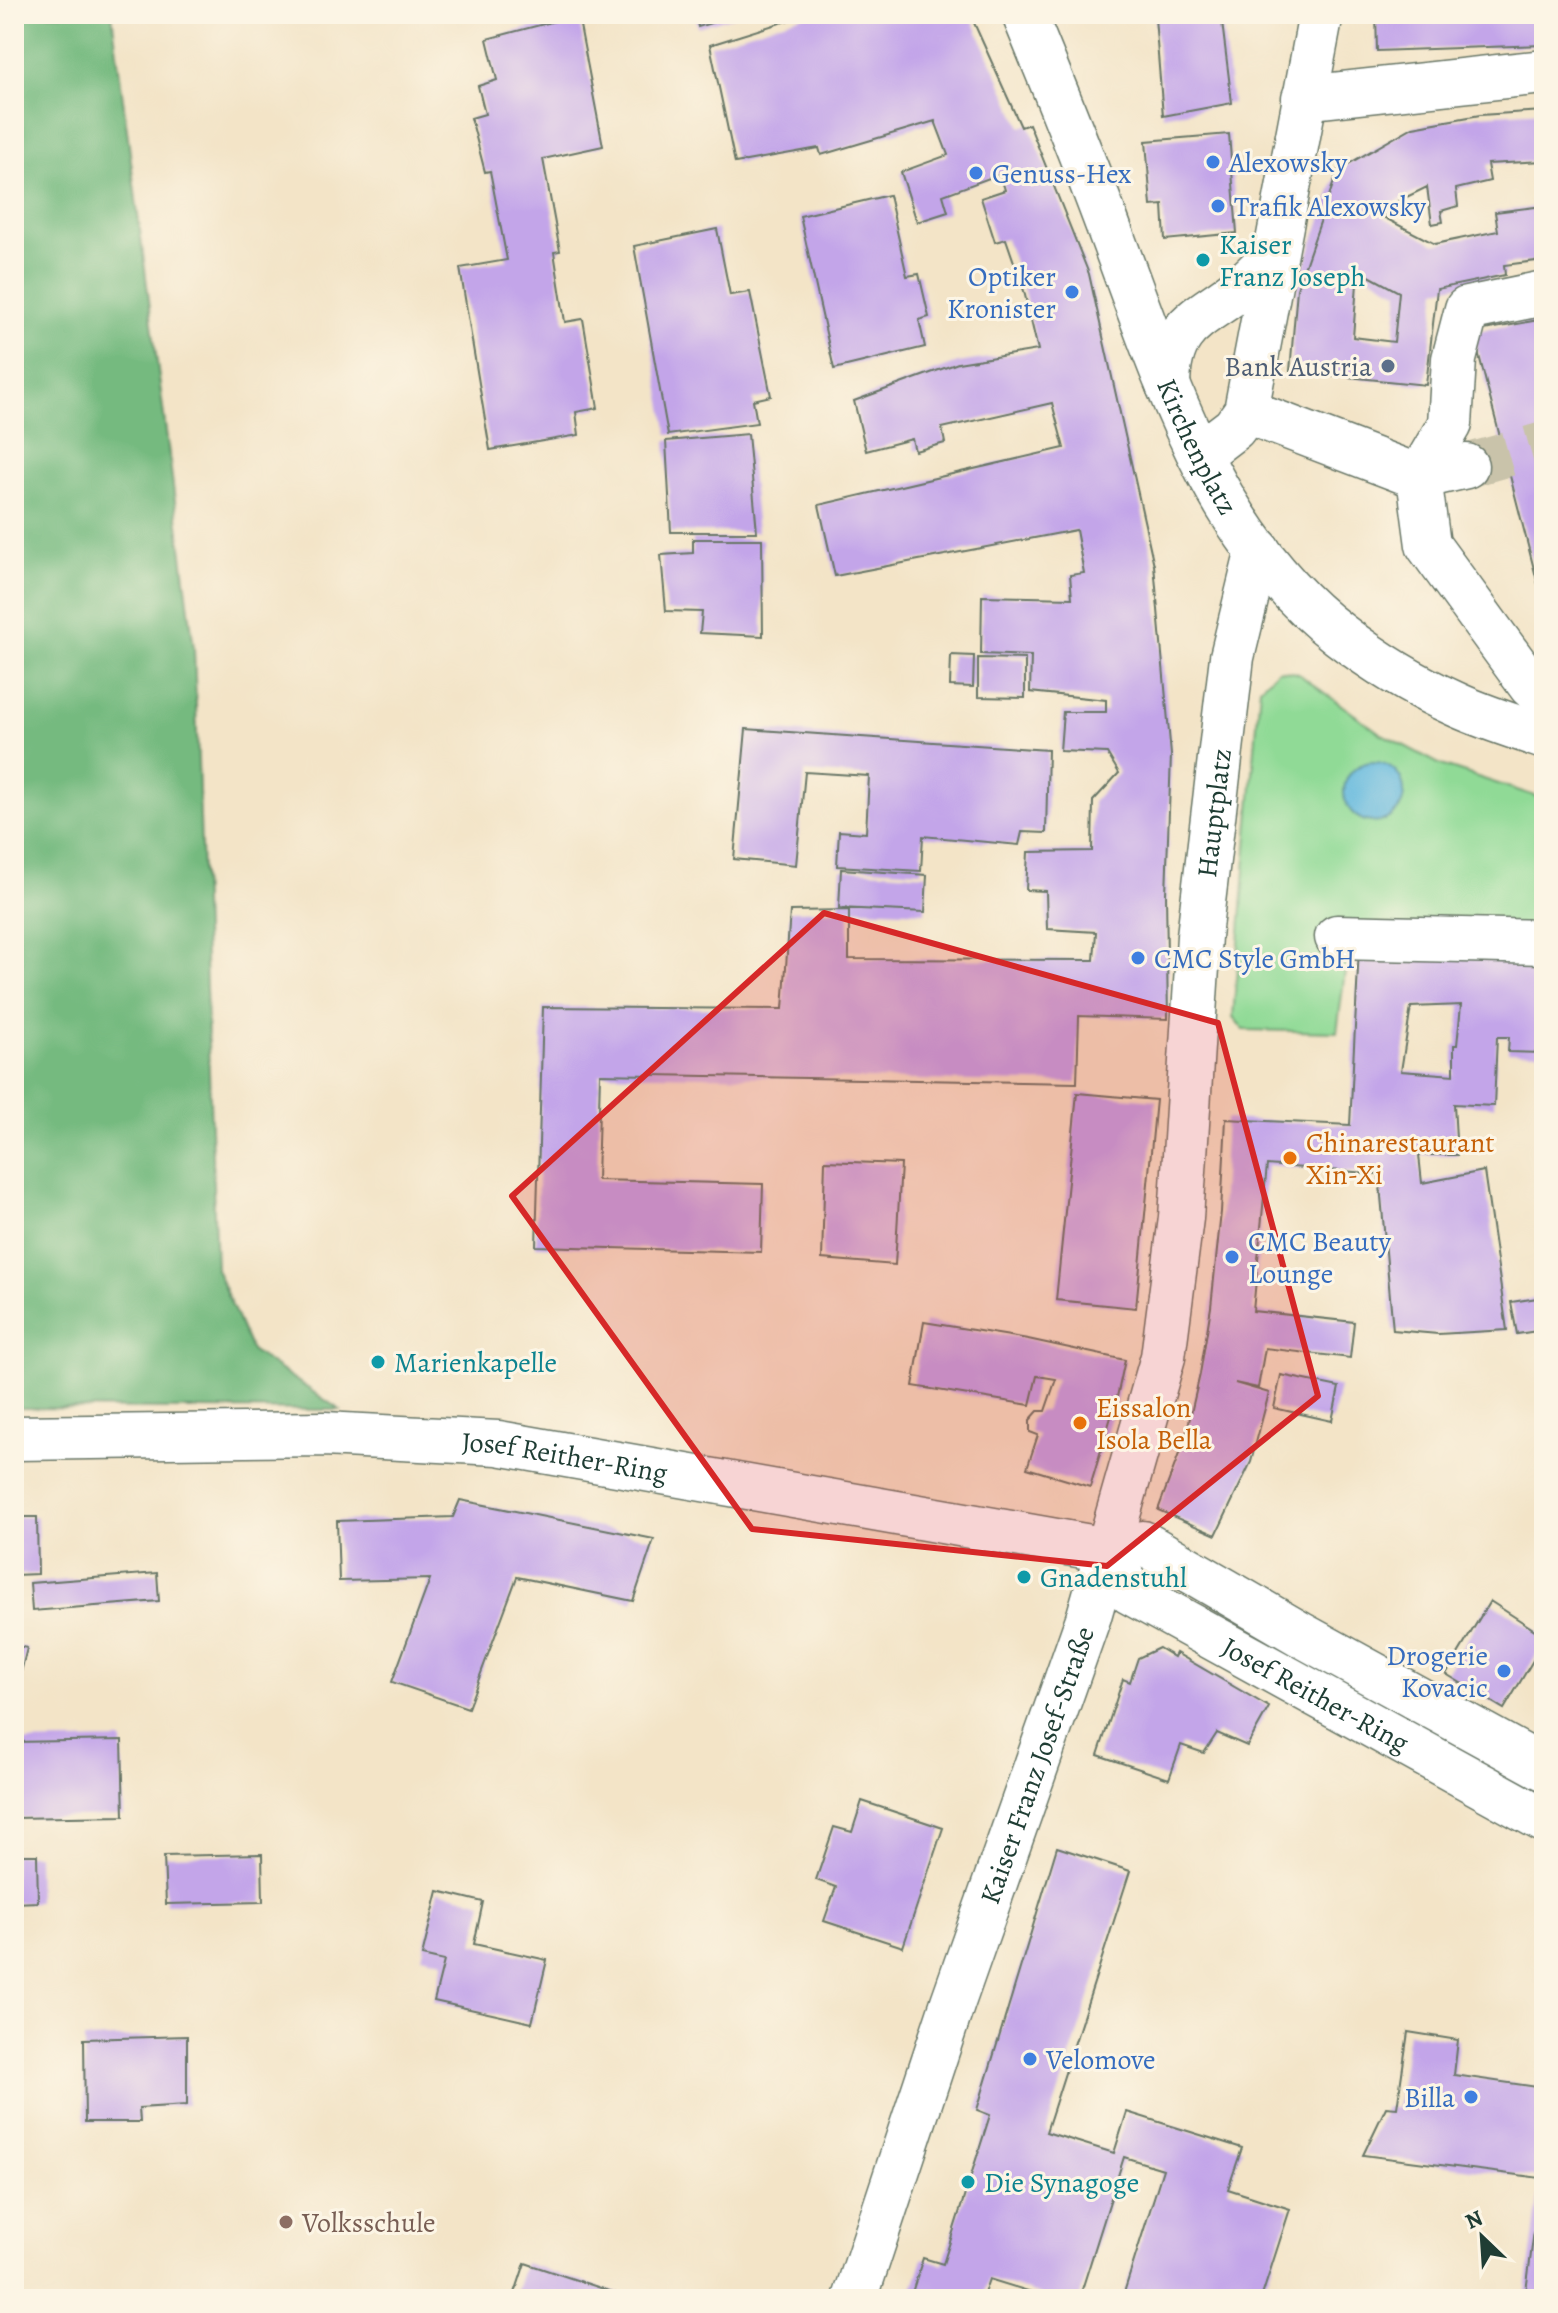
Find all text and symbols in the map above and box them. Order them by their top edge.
place label: Alexowsky [1228,144,1348,182]
marker: Alexowsky [1204,153,1222,171]
place label: Genuss-Hex [992,155,1132,193]
marker: Genuss-Hex [967,164,985,182]
place label: Trafik Alexowsky [1234,188,1427,226]
marker: Trafik Alexowsky [1209,197,1227,215]
place label: Kaiser Franz Joseph [1219,226,1366,296]
marker: Kaiser Franz Joseph [1194,251,1212,269]
place label: Optiker Kronister [947,258,1056,328]
marker: Optiker Kronister [1063,283,1081,301]
place label: Bank Austria [1224,348,1372,386]
marker: Bank Austria [1379,357,1397,375]
street label: Kirchenplatz [1147,373,1246,522]
street label: Hauptplatz [1188,746,1241,880]
place label: CMC Style GmbH [1154,940,1356,978]
marker: CMC Style GmbH [1129,949,1147,967]
place label: Chinarestaurant Xin-Xi [1306,1124,1495,1194]
marker: Chinarestaurant Xin-Xi [1281,1149,1299,1167]
place label: CMC Beauty Lounge [1248,1223,1391,1293]
marker: CMC Beauty Lounge [1223,1248,1241,1266]
place label: Marienkapelle [394,1344,557,1382]
marker: Marienkapelle [369,1353,387,1371]
place label: Eissalon Isola Bella [1096,1389,1212,1459]
marker: Eissalon Isola Bella [1071,1414,1089,1432]
street label: Josef Reither-Ring [461,1423,670,1492]
place label: Gnadenstuhl [1040,1559,1187,1597]
marker: Gnadenstuhl [1015,1568,1033,1586]
street label: Kaiser Franz Josef-Straße [971,1621,1104,1909]
street label: Josef Reither-Ring [1215,1628,1416,1762]
place label: Drogerie Kovacic [1386,1637,1488,1707]
marker: Drogerie Kovacic [1495,1662,1513,1680]
place label: Velomove [1045,2041,1156,2079]
marker: Velomove [1021,2050,1039,2068]
place label: Billa [1404,2079,1455,2117]
marker: Billa [1462,2088,1480,2106]
place label: Die Synagoge [984,2164,1139,2202]
marker: Die Synagoge [959,2173,977,2191]
north arrow [1442,2197,1522,2277]
text: N [1460,2203,1488,2237]
place label: Volksschule [301,2204,436,2242]
marker: Volksschule [277,2213,295,2231]

